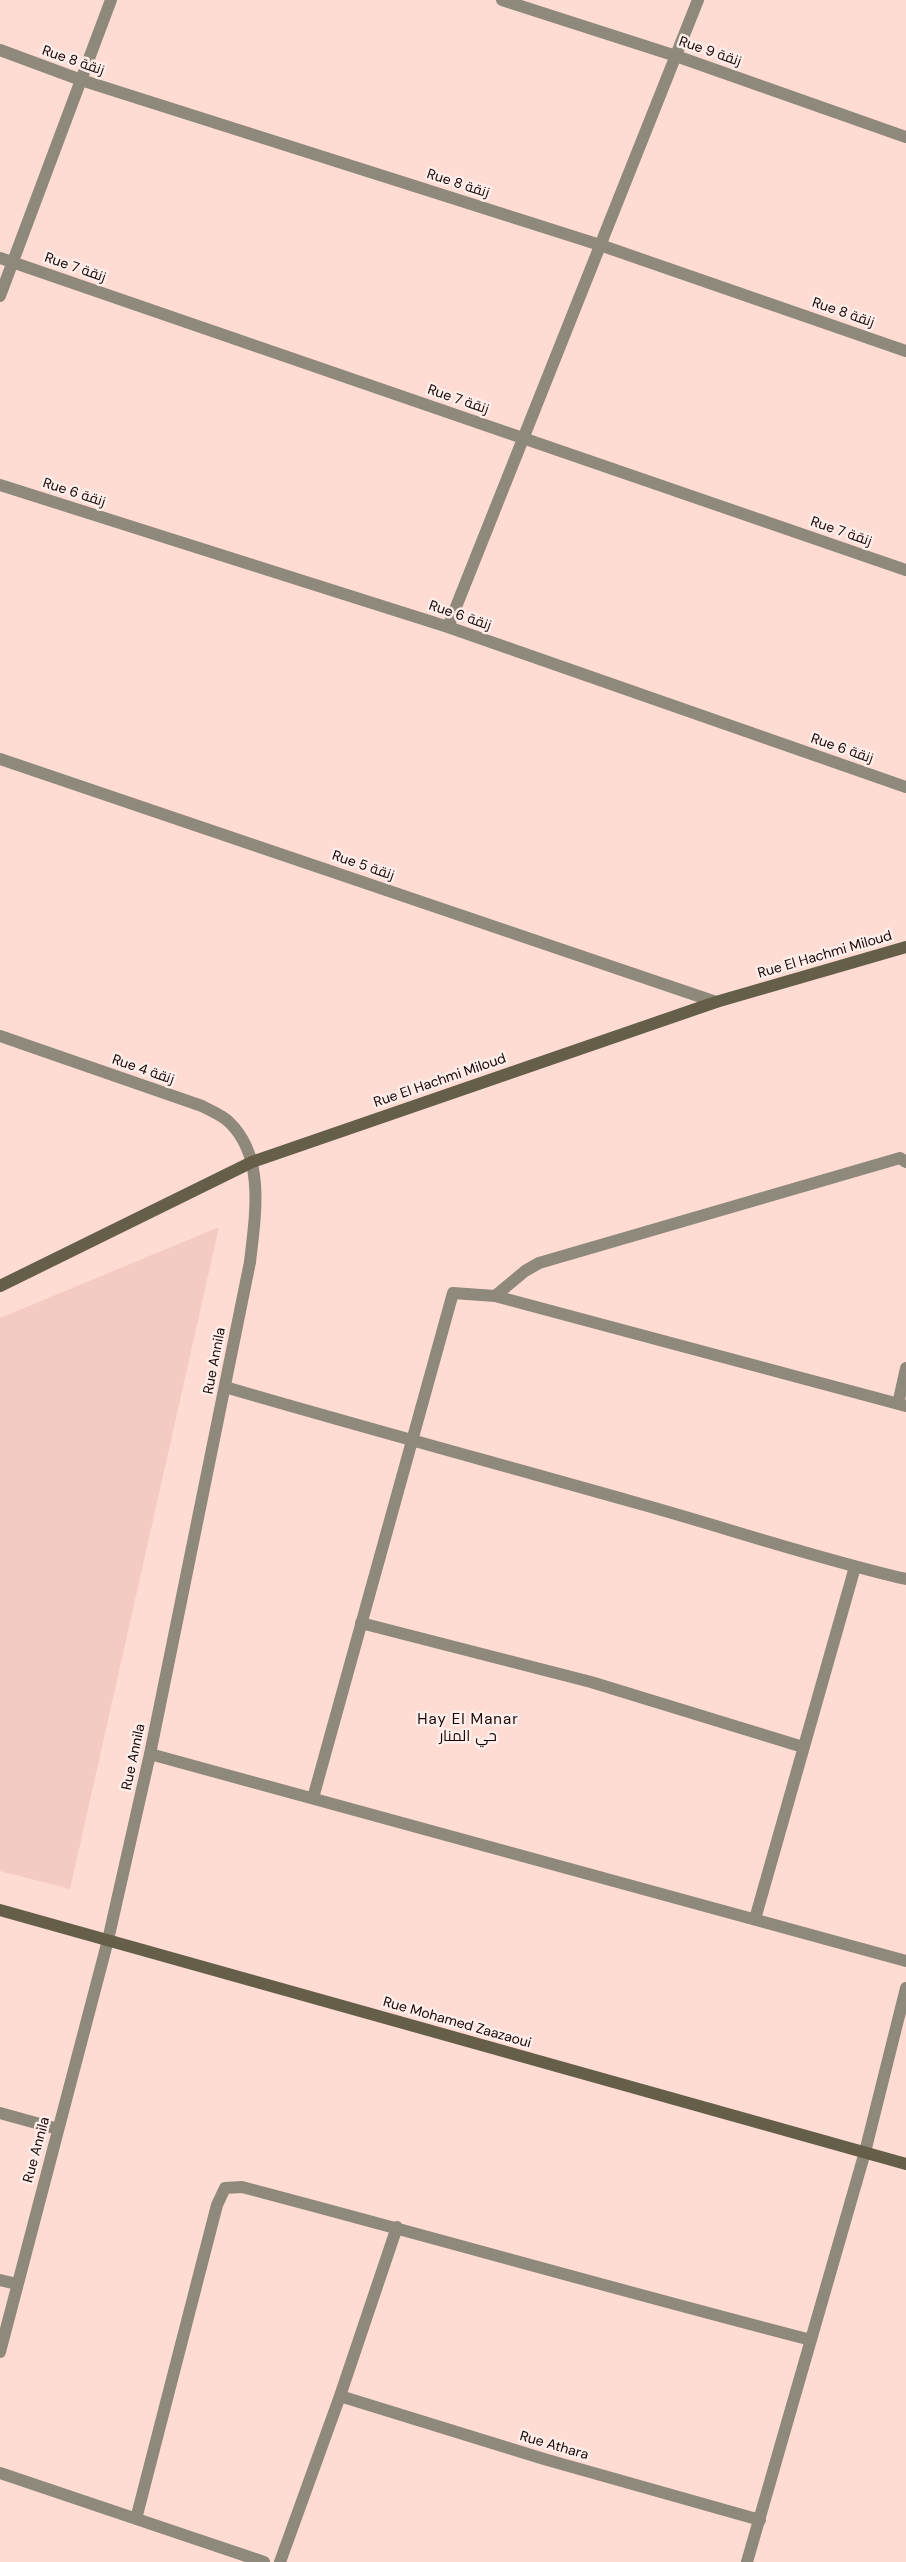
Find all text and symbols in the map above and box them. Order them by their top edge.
street label: Rue 9 زنقة [677,33,743,71]
street label: Rue 8 زنقة [40,43,106,79]
street label: Rue 8 زنقة [425,166,491,202]
street label: Rue 7 زنقة [42,250,108,286]
street label: Rue 8 زنقة [810,295,876,331]
street label: Rue 7 زنقة [425,382,491,418]
street label: Rue 6 زنقة [41,475,107,511]
street label: Rue 7 زنقة [808,514,874,550]
street label: Rue 6 زنقة [427,597,493,635]
street label: Rue 6 زنقة [809,730,875,768]
street label: Rue 5 زنقة [330,848,396,884]
street label: Rue El Hachmi Miloud [756,928,894,982]
street label: Rue El Hachmi Miloud [372,1050,508,1112]
street label: Rue 4 زنقة [110,1052,176,1088]
street label: Rue Annila [200,1326,230,1396]
district label: Hay El Manar حي المنار [416,1711,520,1746]
street label: Rue Annila [119,1722,149,1792]
street label: Rue Mohamed Zaazaoui [381,1994,533,2052]
street label: Rue Annila [20,2115,54,2185]
street label: Rue Athara [518,2428,590,2464]

